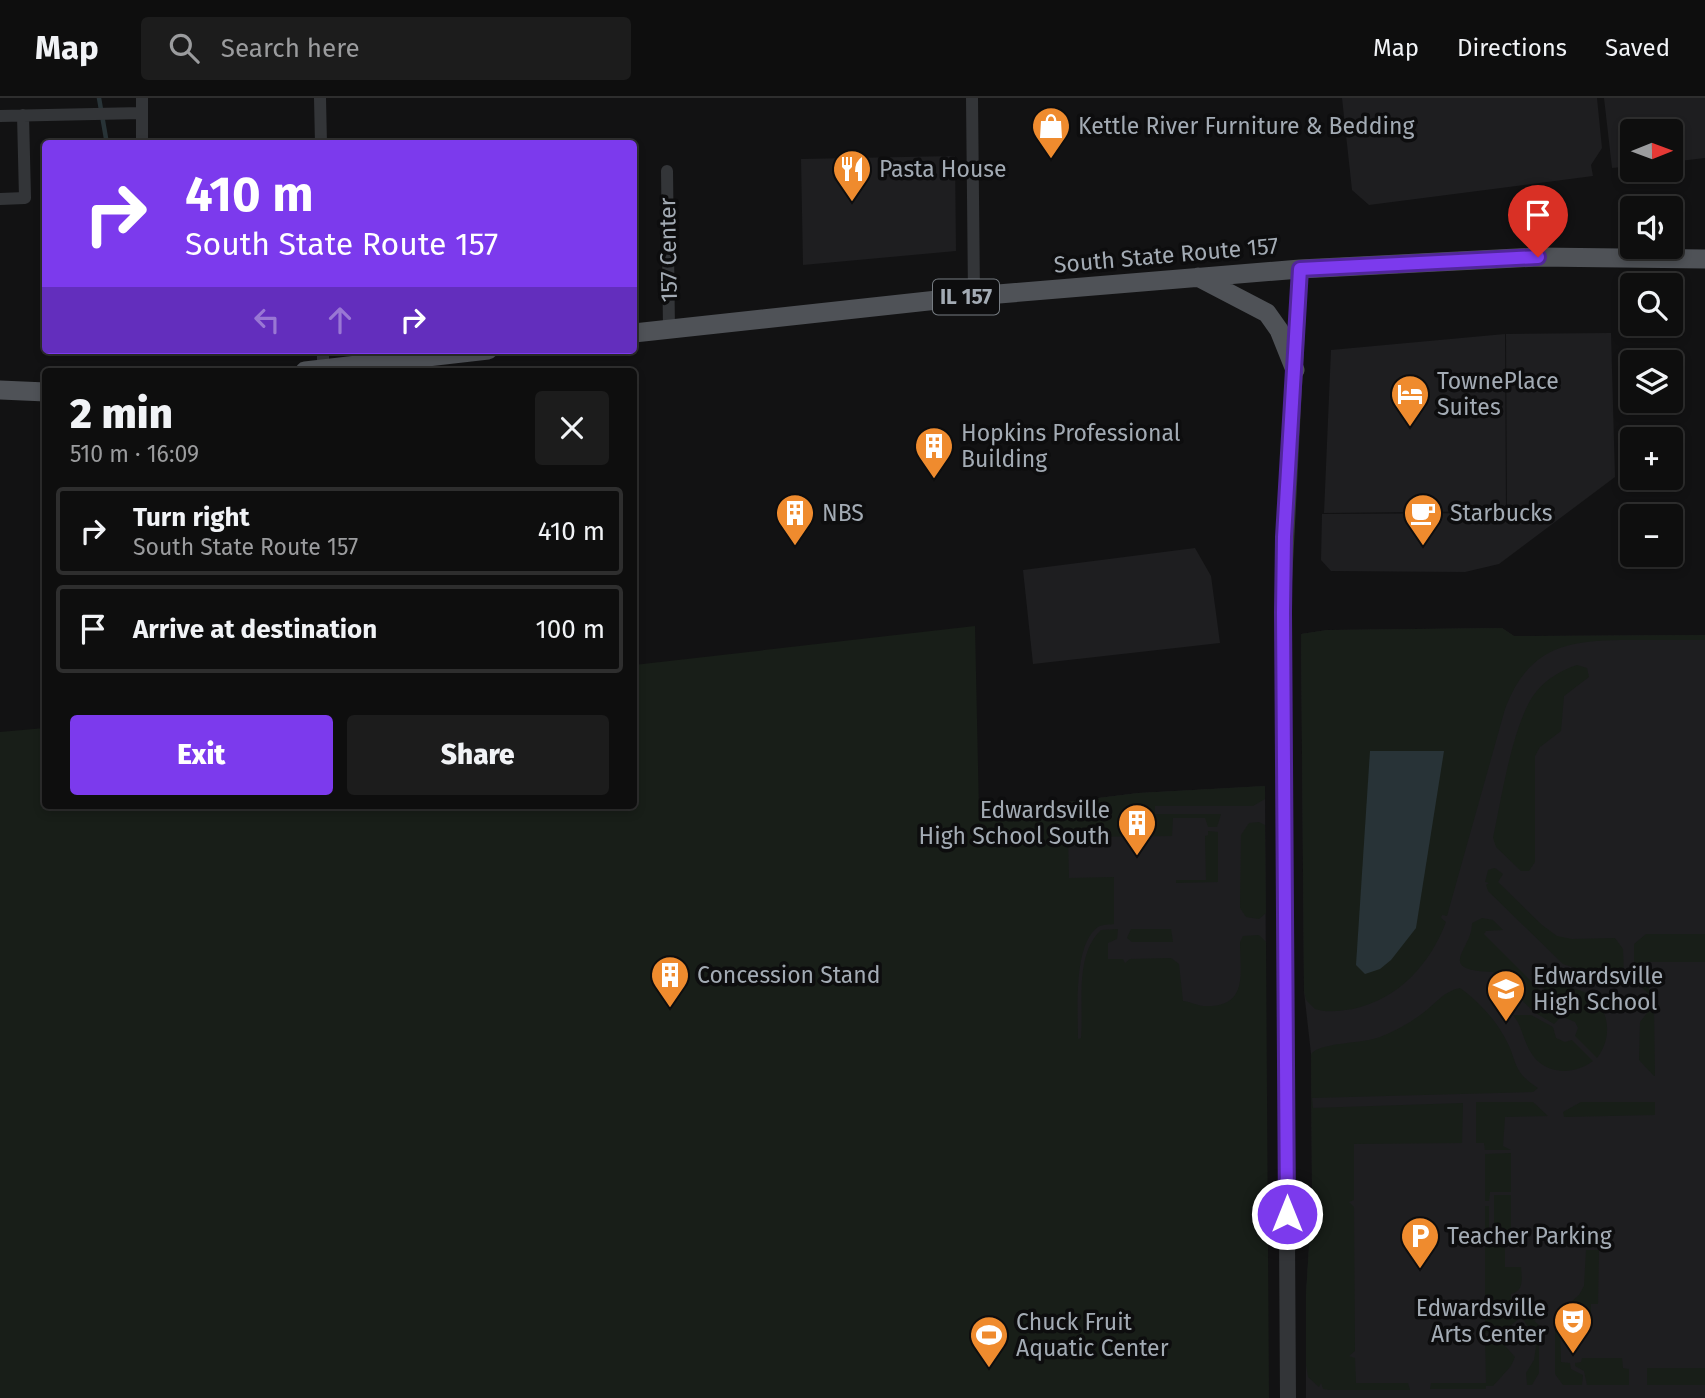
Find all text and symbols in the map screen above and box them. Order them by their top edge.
search box [141,17,631,80]
text: Map [35,28,99,68]
icon: search [165,29,203,67]
text: Search here [221,33,360,64]
text: Map [1373,34,1419,62]
text: Directions [1457,34,1567,62]
text: Saved [1605,34,1670,62]
shop icon: Kettle River Furniture & Bedding [1030,105,1072,160]
place label: Kettle River Furniture & Bedding [1078,112,1415,140]
north arrow [1620,119,1684,182]
map controls [1620,119,1683,567]
restaurant icon: Pasta House [831,148,873,203]
place label: Pasta House [879,155,1007,183]
text: 410 m [185,165,314,224]
icon: right [70,168,161,259]
pin [1508,185,1568,257]
icon: arrive [1519,196,1557,234]
button: sound [1620,196,1683,259]
street label: 157 Center [653,197,683,303]
text: South State Route 157 [185,225,498,263]
street label: South State Route 157 [1053,231,1279,279]
button: search [1620,273,1683,336]
road number: IL 157 [933,280,999,314]
icon: left [248,301,286,339]
icon: ahead [321,301,359,339]
icon: right [394,301,432,339]
button: layers [1620,350,1683,413]
place label: TownePlace Suites [1437,367,1559,421]
hotel icon: TownePlace Suites [1389,373,1431,428]
text: 2 min [70,389,173,439]
button: close [535,391,609,465]
place label: Hopkins Professional Building [961,419,1181,473]
building icon: Hopkins Professional Building [913,425,955,480]
button: + [1620,427,1683,490]
text: 510 m · 16:09 [70,440,199,468]
building icon: NBS [774,492,816,547]
cafe icon: Starbucks [1402,492,1444,547]
place label: NBS [822,499,864,527]
place label: Starbucks [1450,499,1553,527]
text: Turn right [133,502,250,533]
button: − [1620,504,1683,567]
icon: right [74,512,112,550]
text: 410 m [538,516,605,547]
text: South State Route 157 [133,533,358,561]
icon: arrive [74,610,112,648]
text: Arrive at destination [133,614,377,645]
text: 100 m [536,614,605,645]
button: Exit [70,715,333,795]
button: Share [347,715,609,795]
place label: Edwardsville High School South [919,796,1110,850]
building icon: Edwardsville High School South [1116,802,1158,857]
building icon: Concession Stand [649,954,691,1009]
place label: Concession Stand [697,961,881,989]
place label: Edwardsville High School [1533,962,1663,1016]
school or university icon: Edwardsville High School [1485,968,1527,1023]
position arrow [1250,1177,1324,1251]
parking icon: Teacher Parking [1399,1215,1441,1270]
place label: Teacher Parking [1447,1222,1612,1250]
place label: Edwardsville Arts Center [1416,1294,1546,1348]
theatre icon: Edwardsville Arts Center [1552,1300,1594,1355]
place label: Chuck Fruit Aquatic Center [1016,1308,1169,1362]
sports icon: Chuck Fruit Aquatic Center [968,1314,1010,1369]

